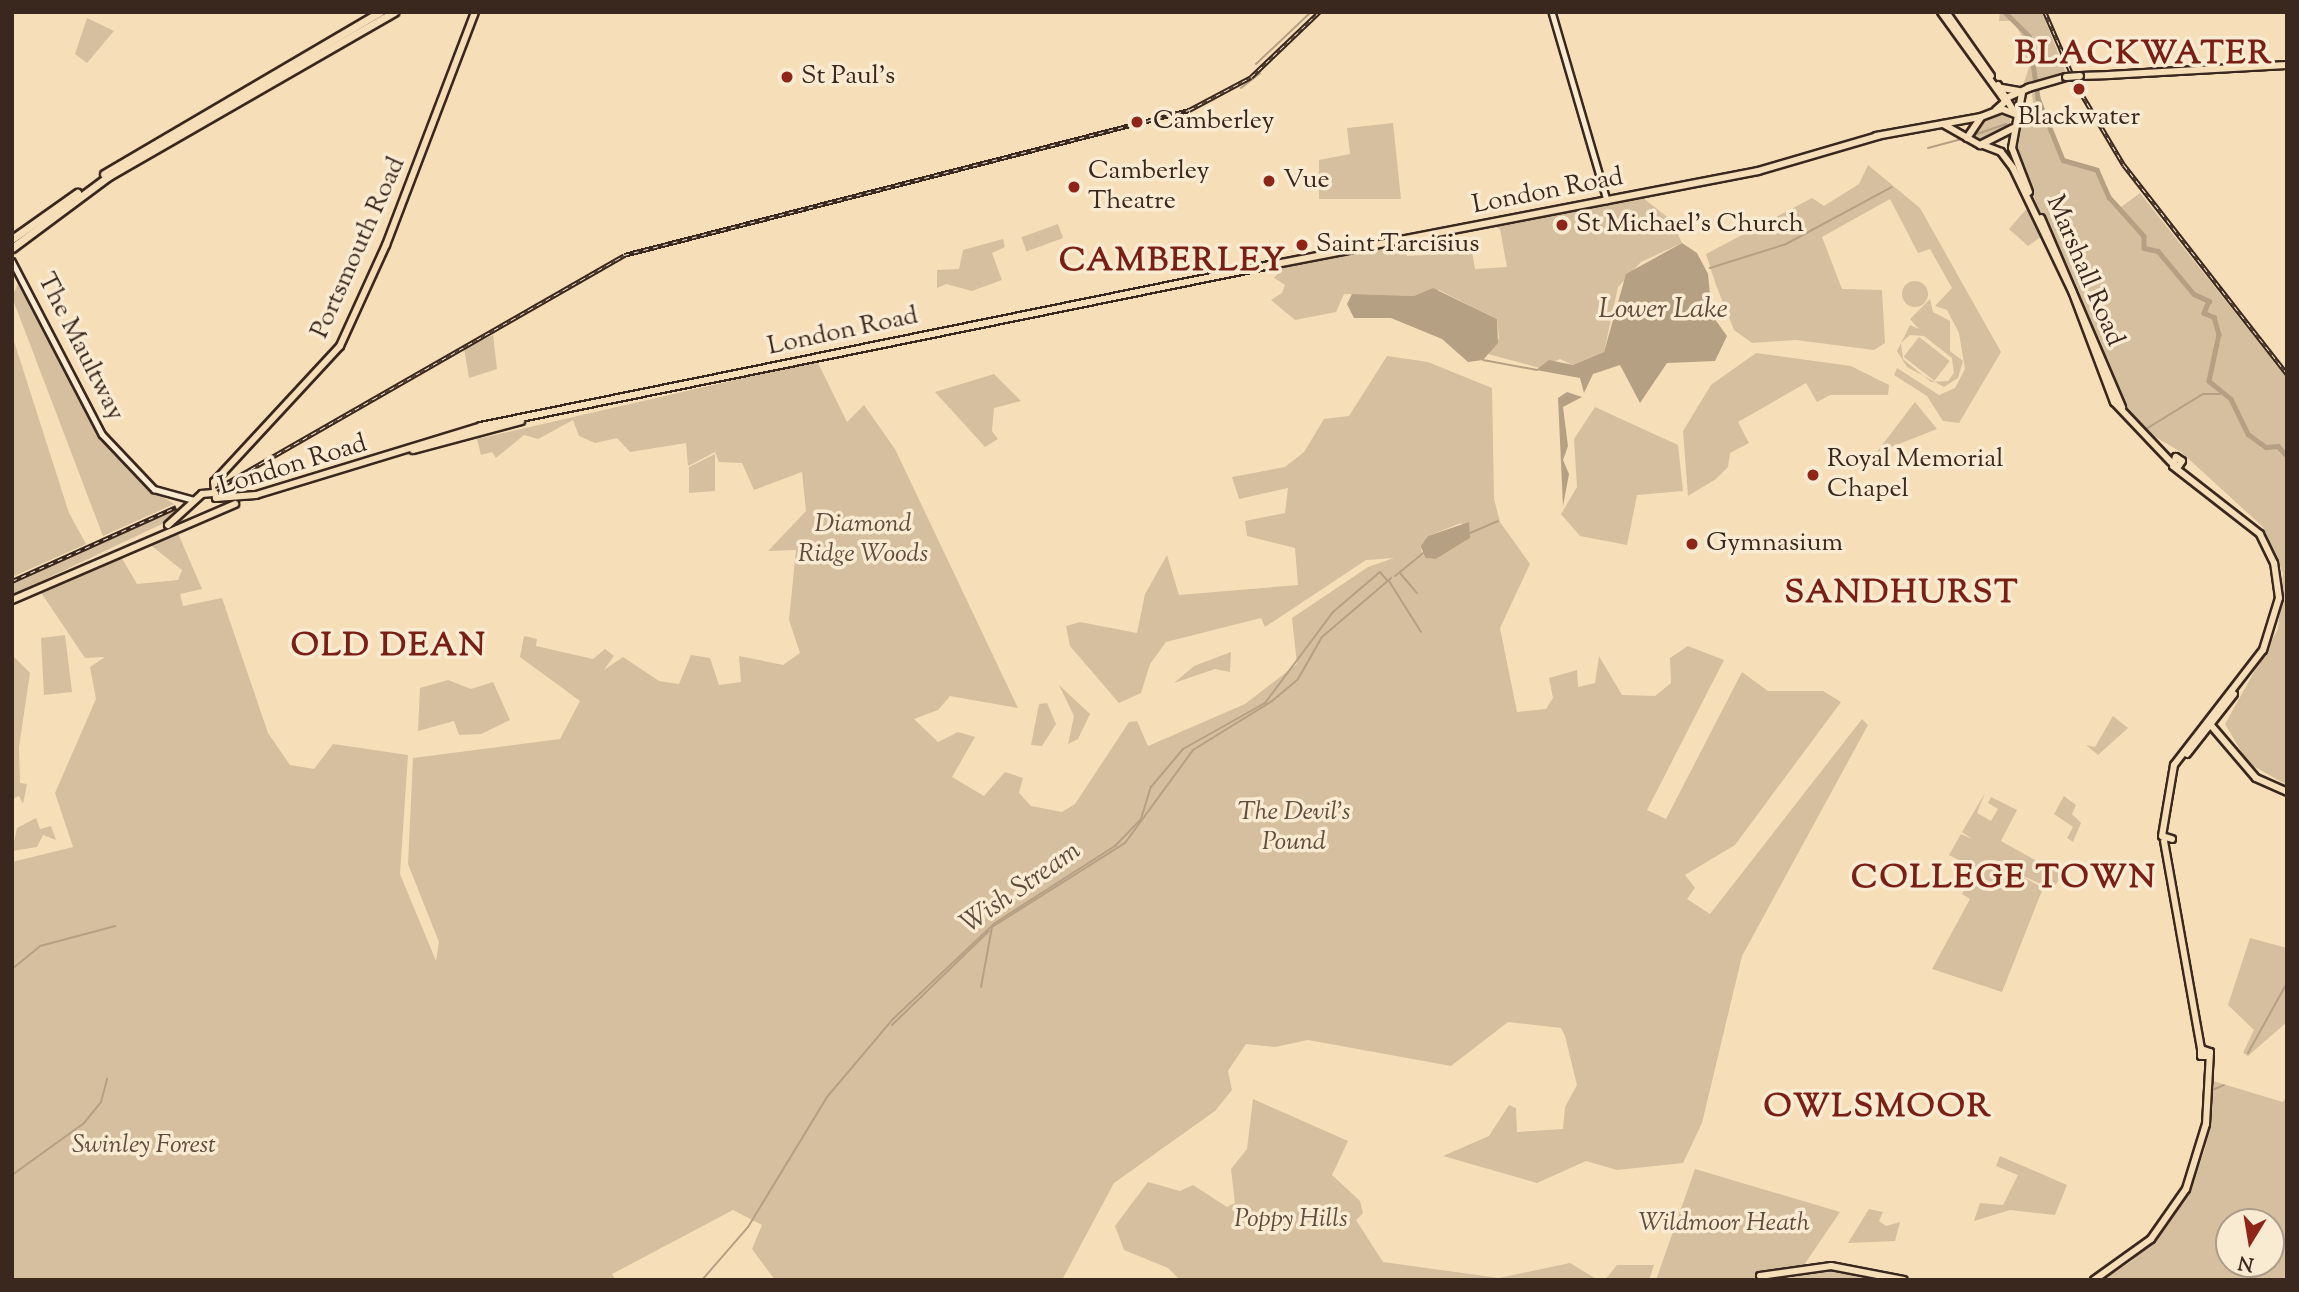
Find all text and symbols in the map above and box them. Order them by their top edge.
district label: BLACKWATER [2016,36,2272,76]
place label: St Paul's [801,61,895,93]
marker: St Paul's [779,69,795,85]
marker: Blackwater [2069,79,2089,99]
place label: Blackwater [2018,102,2140,134]
place label: Camberley [1153,106,1274,138]
marker: Camberley [1127,112,1147,132]
street label: Portsmouth Road [305,152,413,344]
place label: Camberley Theatre [1088,156,1209,218]
street label: London Road [1470,162,1626,222]
place label: Vue [1283,165,1330,197]
marker: Vue [1261,173,1277,189]
marker: Camberley Theatre [1066,179,1082,195]
street label: Marshall Road [2038,191,2130,351]
place label: St Michael's Church [1576,209,1804,241]
marker: St Michael's Church [1554,217,1570,233]
place label: Saint Tarcisius [1316,229,1480,261]
marker: Saint Tarcisius [1294,237,1310,253]
district label: CAMBERLEY [1060,243,1286,283]
street label: The Maultway [29,268,131,426]
water label: Lower Lake [1598,293,1728,327]
street label: London Road [765,301,921,363]
street label: London Road [215,429,371,503]
place label: Royal Memorial Chapel [1827,444,2004,505]
marker: Royal Memorial Chapel [1805,467,1821,483]
park label: Diamond Ridge Woods [798,509,928,570]
place label: Gymnasium [1706,528,1843,560]
marker: Gymnasium [1684,536,1700,552]
district label: SANDHURST [1786,575,2018,615]
district label: OLD DEAN [292,628,486,668]
park label: The Devil's Pound [1238,797,1350,858]
water label: Wish Stream [954,834,1088,942]
district label: COLLEGE TOWN [1852,860,2156,900]
district label: OWLSMOOR [1764,1089,1992,1129]
park label: Swinley Forest [72,1130,216,1162]
park label: Poppy Hills [1234,1204,1348,1236]
park label: Wildmoor Heath [1638,1208,1810,1240]
north arrow [2215,1208,2285,1278]
text: N [2236,1247,2256,1277]

